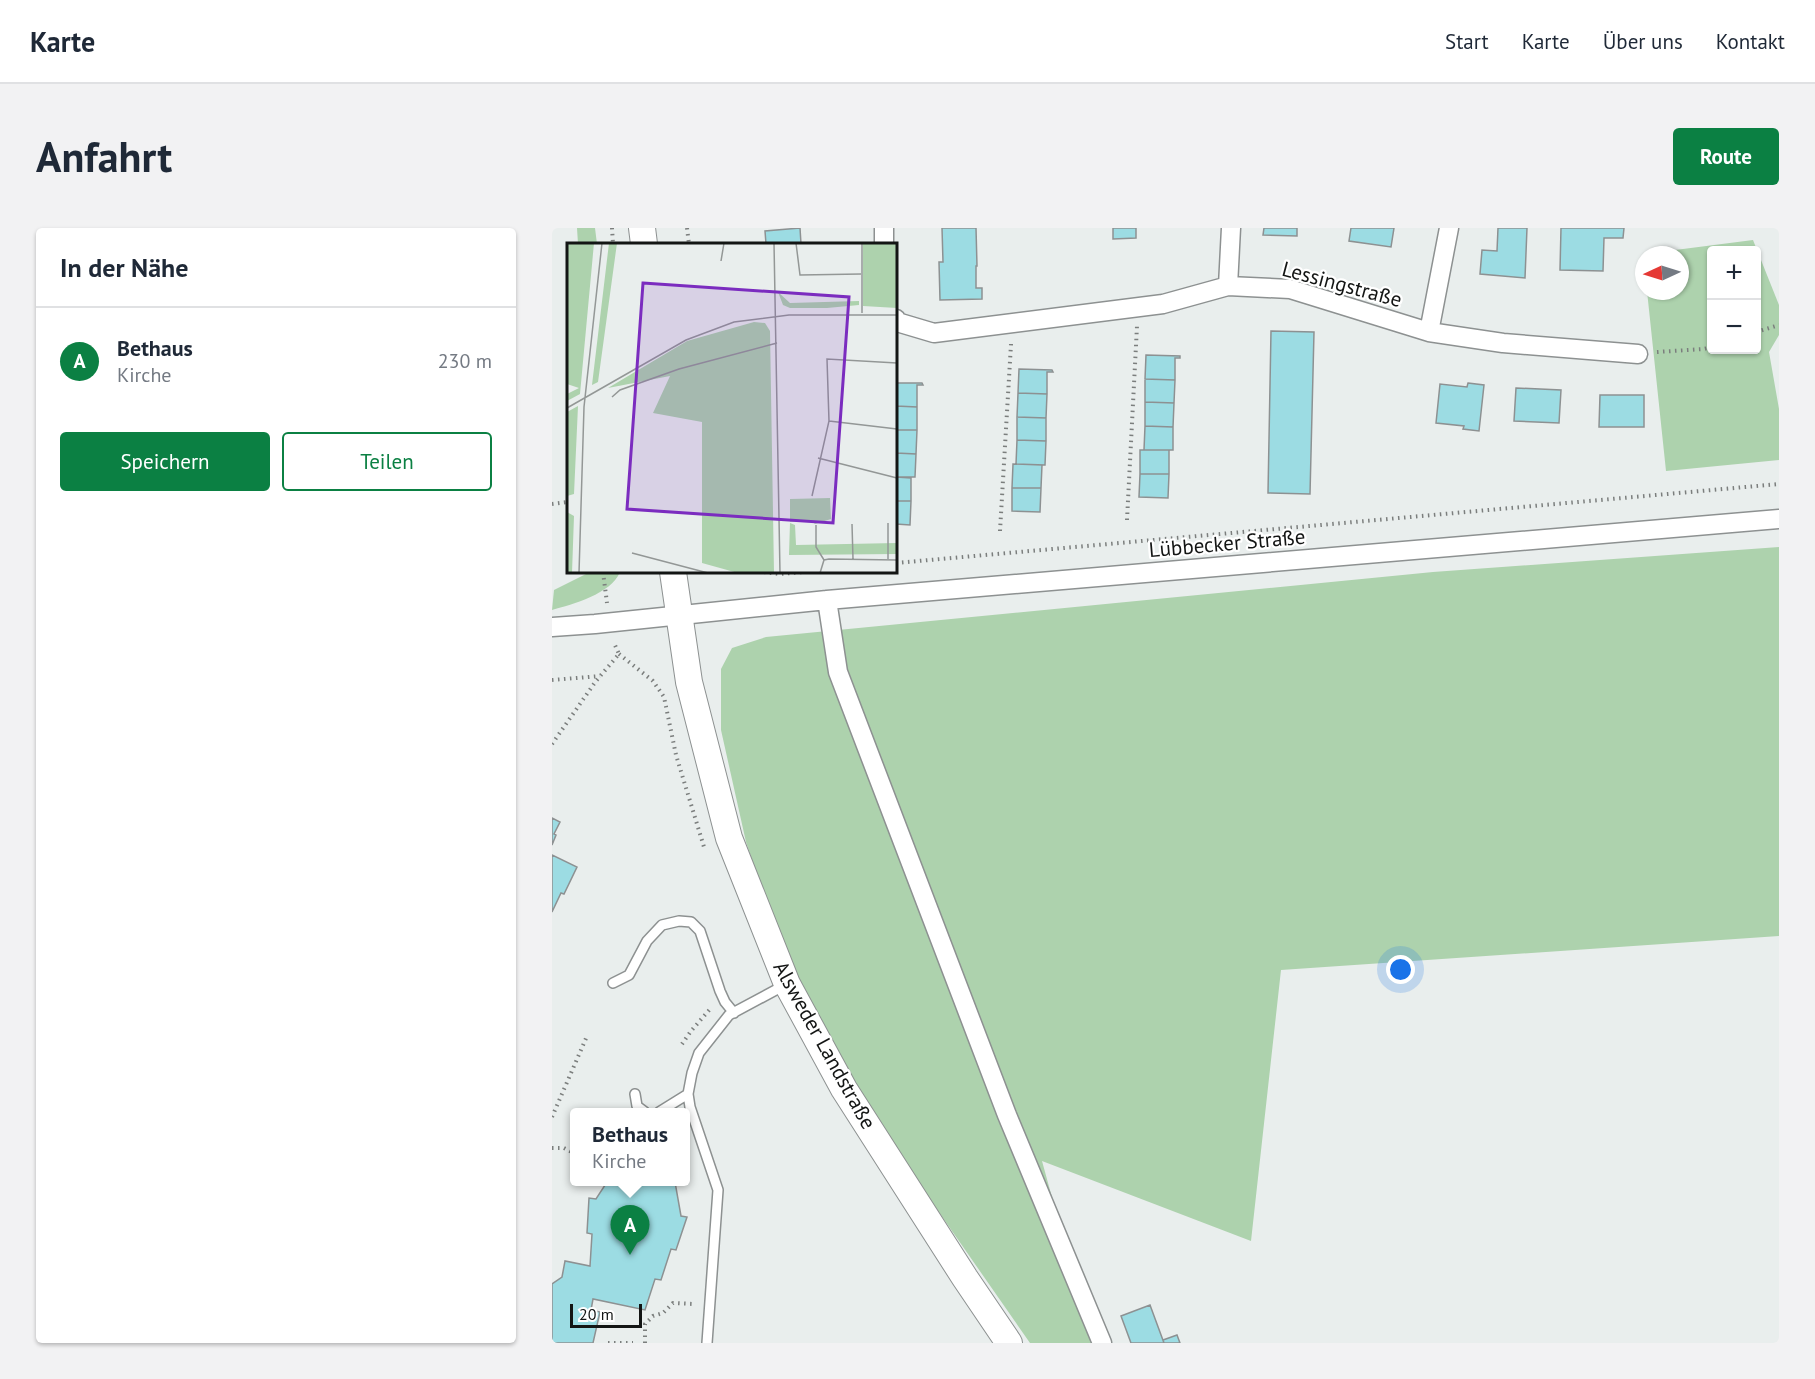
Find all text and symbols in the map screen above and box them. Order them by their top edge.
text: Karte [30,23,95,60]
text: Start [1445,28,1489,55]
text: Karte [1522,28,1570,55]
text: Über uns [1603,28,1683,55]
text: Kontakt [1716,28,1785,55]
button: Route [1673,128,1779,185]
text: Anfahrt [36,129,172,184]
inset map [567,243,897,573]
north arrow [1635,246,1689,300]
map controls [1707,246,1761,354]
button: + [1707,246,1761,300]
text: In der Nähe [60,251,188,284]
street label: Lessingstraße [1279,255,1405,313]
button: − [1707,300,1761,354]
text: Bethaus [117,334,193,362]
text: A [73,348,86,374]
text: 230 m [438,348,492,374]
text: Kirche [117,362,171,388]
button: Speichern [60,432,270,491]
button: Teilen [282,432,492,491]
street label: Lübbecker Straße [1148,523,1306,563]
your location [1386,955,1415,984]
street label: Alsweder Landstraße [768,956,882,1134]
popup [570,1108,690,1186]
text: Bethaus [592,1120,668,1148]
text: Kirche [592,1148,647,1174]
pin: A [610,1206,650,1255]
scale bar [570,1301,642,1328]
text: 20 m [579,1304,614,1324]

